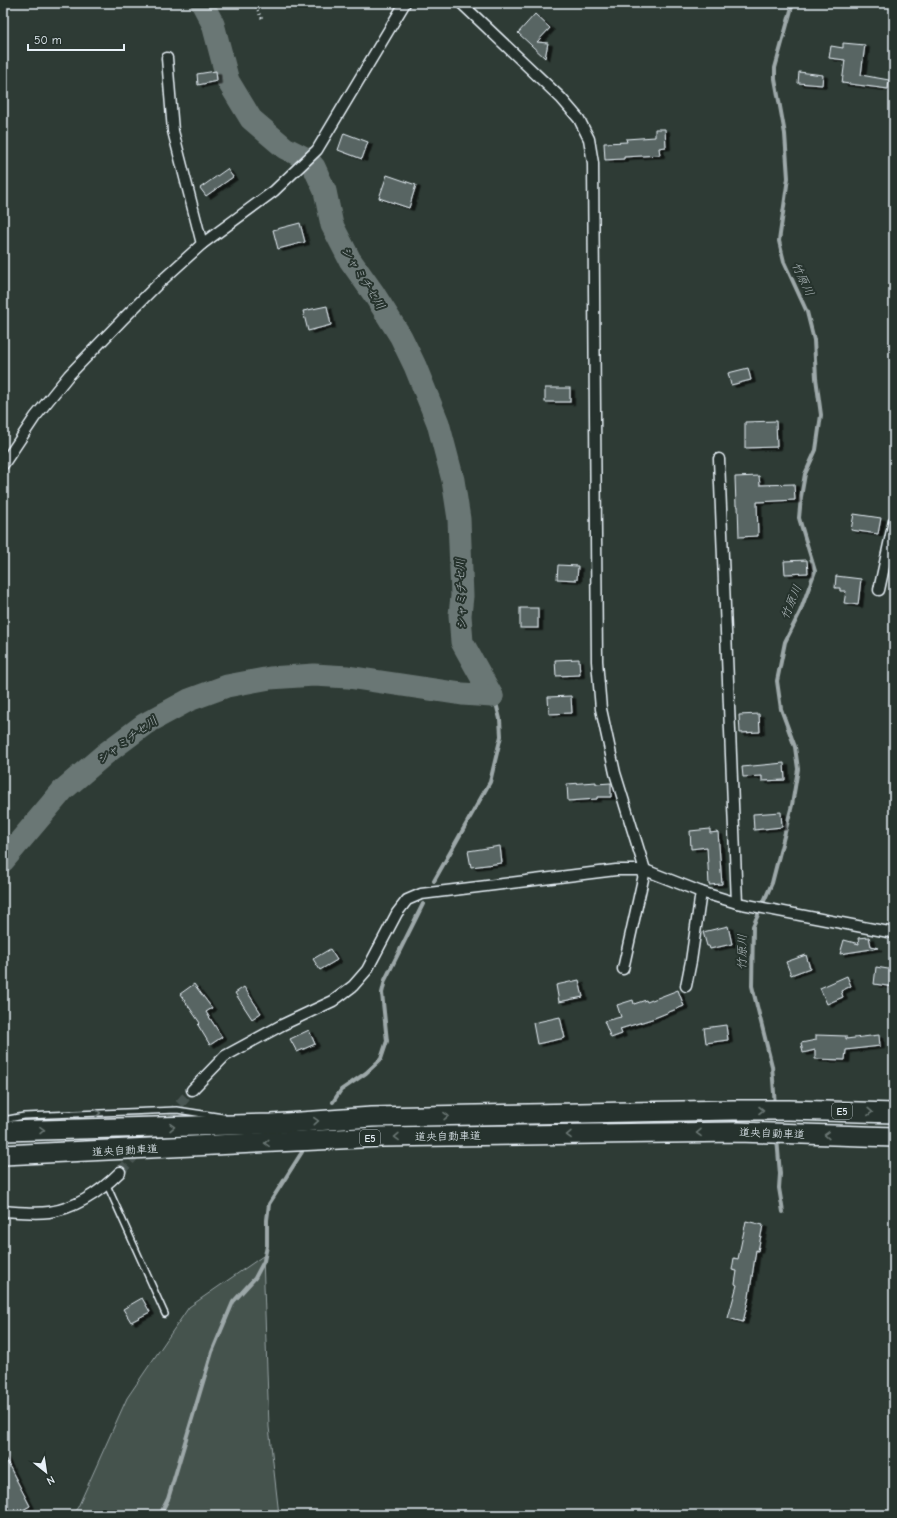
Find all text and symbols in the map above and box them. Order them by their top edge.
scale bar [28,26,124,52]
text: 50 m [34,33,62,47]
water label: シャミチセ川 [338,244,388,312]
water label: 竹原川 [789,260,817,298]
water label: シャミチセ川 [453,558,469,630]
water label: 竹原川 [778,583,804,621]
water label: シャミチセ川 [94,713,160,767]
water label: 竹原川 [735,934,749,970]
road number: E5 [832,1103,852,1119]
one-way arrow [758,1106,764,1114]
one-way arrow [867,1108,873,1116]
one-way arrow [95,1109,101,1117]
one-way arrow [443,1111,449,1120]
one-way arrow [313,1117,319,1126]
one-way arrow [169,1123,175,1131]
one-way arrow [39,1126,45,1134]
street label: 道央自動車道 [739,1126,805,1141]
street label: 道央自動車道 [415,1129,481,1144]
one-way arrow [696,1129,702,1137]
road number: E5 [360,1130,380,1146]
one-way arrow [566,1130,572,1139]
one-way arrow [824,1131,830,1139]
one-way arrow [394,1133,400,1141]
one-way arrow [264,1138,270,1147]
street label: 道央自動車道 [92,1142,158,1159]
north arrow [26,1452,66,1492]
text: N [44,1473,57,1488]

